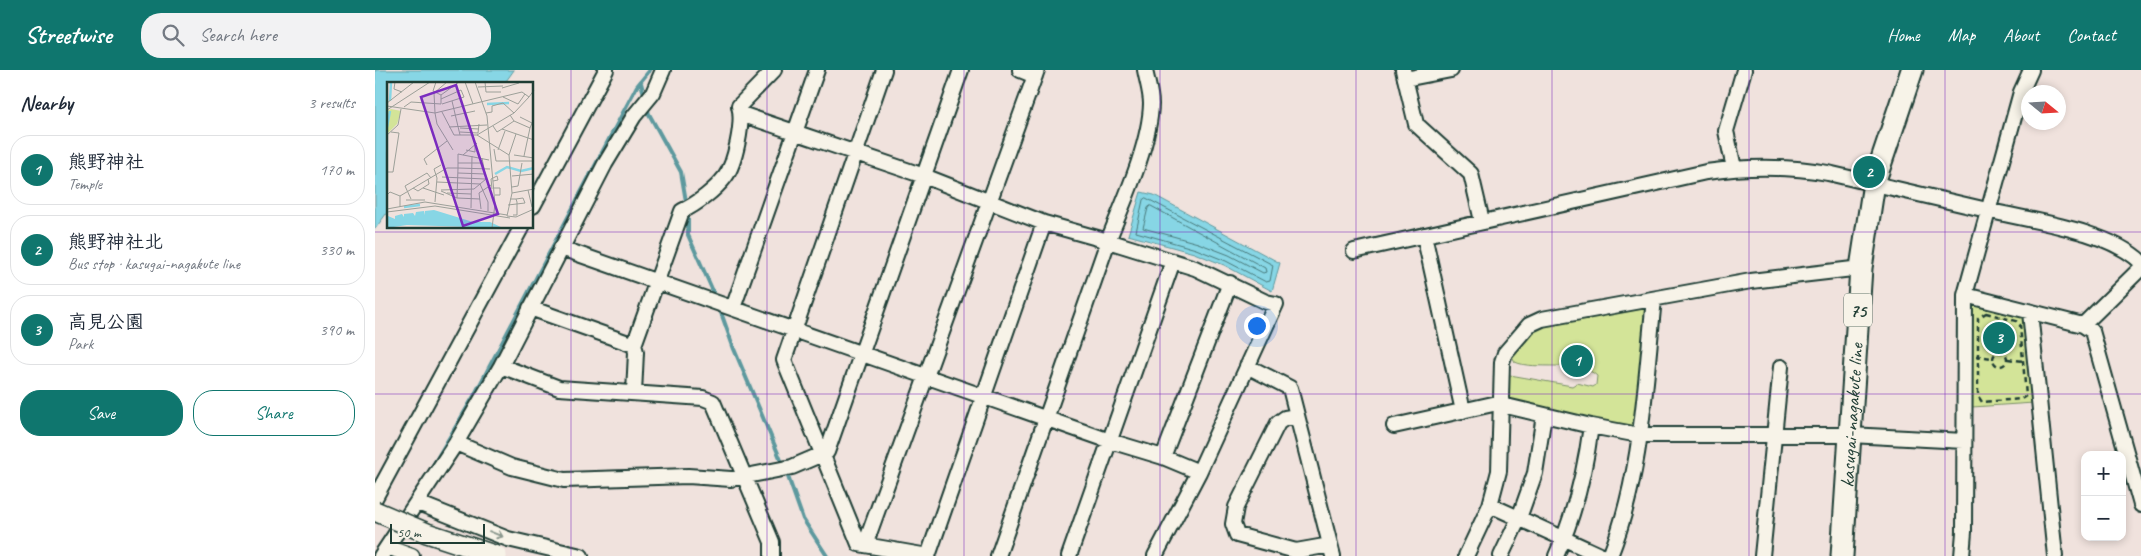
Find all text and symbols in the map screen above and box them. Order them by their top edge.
search box [141,13,491,58]
text: Streetwise [25,20,111,50]
icon: search [159,21,187,49]
text: Search here [199,23,277,47]
text: Home [1887,24,1920,46]
text: Map [1948,24,1975,46]
text: About [2003,24,2039,46]
text: Contact [2067,24,2116,46]
inset map [387,82,534,229]
north arrow [2021,85,2066,130]
text: Nearby [20,90,73,116]
text: 3 results [308,93,355,113]
text: 熊野神社 [68,150,144,174]
pin: 2 [1853,153,1885,191]
text: 1 [33,160,41,180]
text: 170 m [320,160,354,180]
text: Temple [68,174,102,194]
text: 熊野神社北 [68,230,163,254]
text: 2 [33,240,41,260]
text: 330 m [320,240,354,260]
text: Bus stop · kasugai-nagakute line [68,254,240,274]
road number: 75 [1844,294,1872,326]
text: 高見公園 [68,310,144,334]
your location [1244,313,1270,339]
pin: 3 [1983,319,2015,357]
text: 3 [33,320,41,340]
text: 390 m [320,320,354,340]
text: Park [68,334,93,354]
street label: kasugai-nagakute line [1835,341,1869,488]
pin: 1 [1561,342,1593,380]
button: Save [20,390,183,436]
button: Share [193,390,355,436]
map controls [2081,451,2126,541]
button: + [2081,451,2126,496]
button: − [2081,496,2126,541]
scale bar [390,521,485,544]
text: 50 m [397,524,421,541]
one-way arrow [488,531,503,540]

